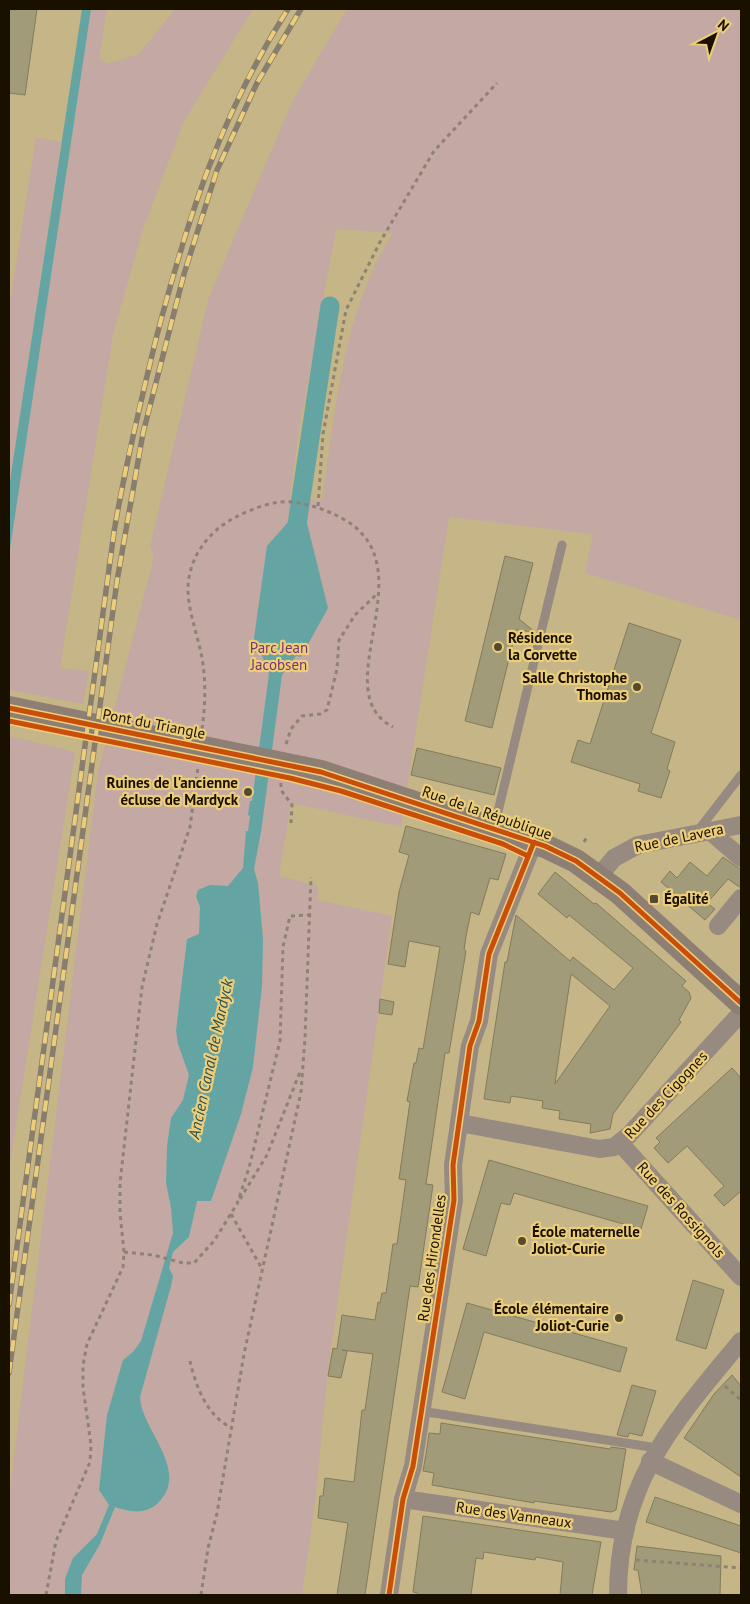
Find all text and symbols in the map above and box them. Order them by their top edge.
north arrow [690,10,740,60]
text: N [714,15,733,35]
place label: Résidence la Corvette [508,628,578,664]
park label: Parc Jean Jacobsen [250,638,308,674]
marker: Résidence la Corvette [492,641,504,653]
place label: Salle Christophe Thomas [522,668,627,704]
marker: Salle Christophe Thomas [631,681,643,693]
street label: Pont du Triangle [101,704,207,743]
place label: Ruines de l'ancienne écluse de Mardyck [107,773,239,809]
street label: Rue de la République [420,781,555,844]
marker: Ruines de l'ancienne écluse de Mardyck [242,786,254,798]
street label: Rue de Lavera [633,819,725,856]
place label: Égalité [664,889,709,908]
marker: Égalité [648,893,660,905]
water label: Ancien Canal de Mardyck [183,977,237,1141]
street label: Rue des Cigognes [620,1047,711,1143]
street label: Rue des Rossignols [633,1158,729,1261]
street label: Rue des Hirondelles [413,1193,450,1323]
place label: École maternelle Joliot-Curie [531,1222,640,1258]
marker: École maternelle Joliot-Curie [516,1235,528,1247]
place label: École élémentaire Joliot-Curie [494,1299,609,1335]
marker: École élémentaire Joliot-Curie [613,1312,625,1324]
street label: Rue des Vanneaux [455,1497,573,1532]

